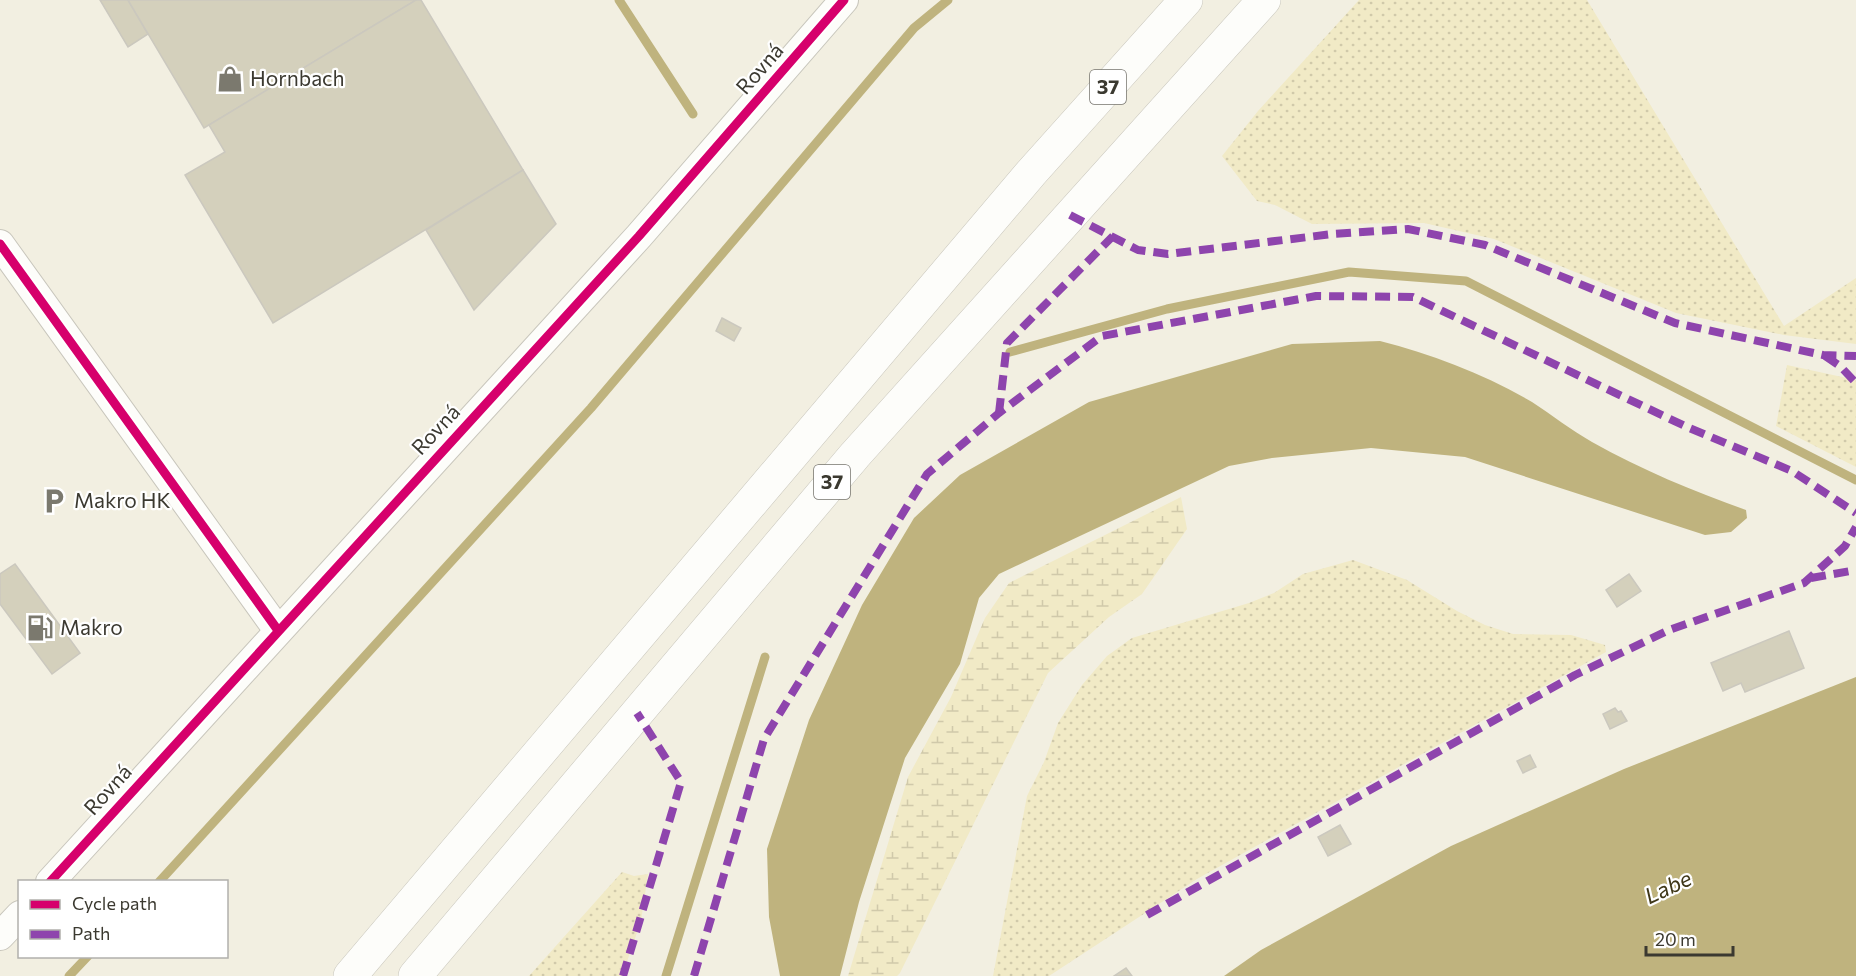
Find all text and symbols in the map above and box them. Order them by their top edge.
street label: Rovná [730,37,788,99]
shop icon: Hornbach [215,64,245,94]
place label: Hornbach [250,65,345,90]
road number: 37 [1090,70,1126,104]
street label: Rovná [406,399,464,459]
road number: 37 [814,465,850,499]
parking icon: Makro HK [39,486,69,516]
place label: Makro HK [74,487,171,512]
fuel station icon: Makro [25,613,55,643]
place label: Makro [60,614,123,639]
street label: Rovná [78,759,136,819]
water label: Labe [1640,864,1696,909]
legend [18,880,228,958]
text: Cycle path [72,892,157,914]
scale bar [1646,919,1733,957]
text: Path [72,922,110,944]
text: 20 m [1655,928,1696,950]

